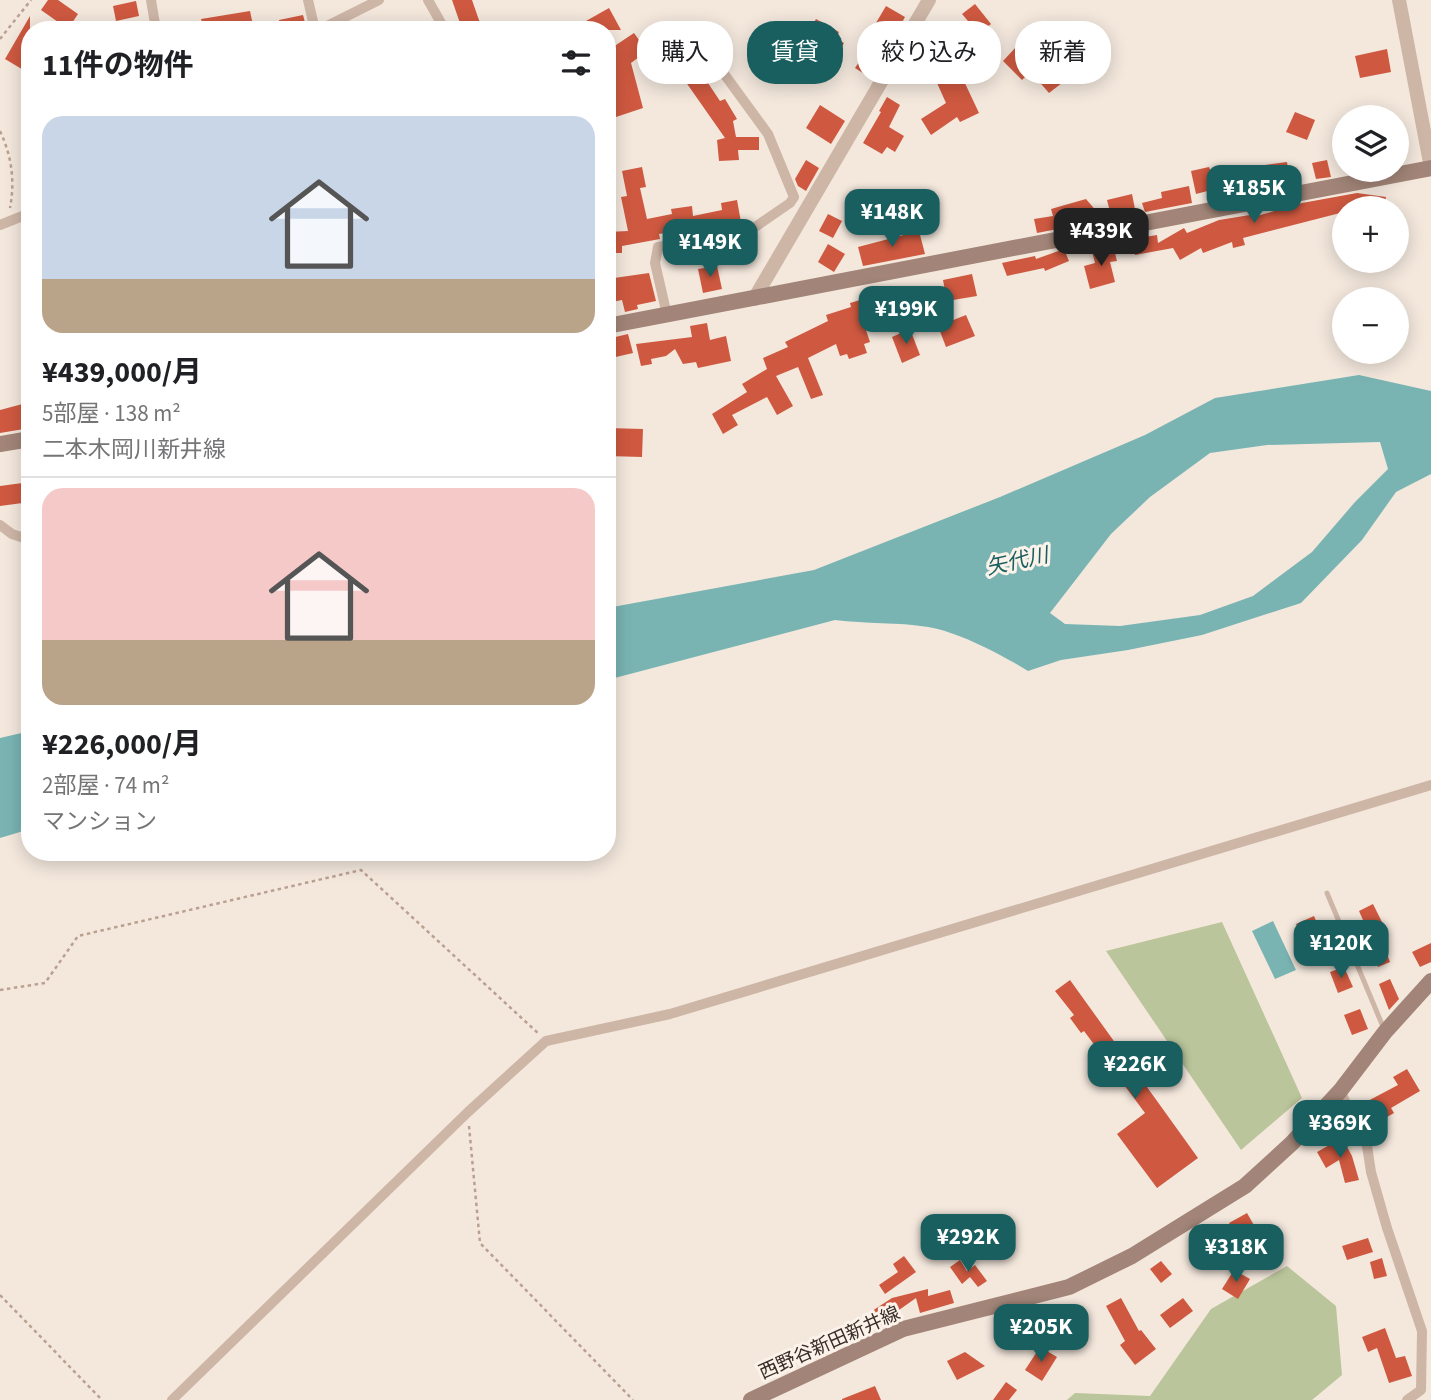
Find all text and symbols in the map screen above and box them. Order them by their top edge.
chip: 購入 [637,21,733,84]
chip: 賃貸 [747,21,843,84]
chip: 絞り込み [857,21,1001,84]
chip: 新着 [1015,21,1111,84]
text: 11件の物件 [42,44,194,87]
icon: filters [557,44,595,82]
map controls [1332,105,1409,364]
button: layers [1332,105,1409,182]
icon: home [256,161,382,287]
pin: ¥185K [1205,166,1303,225]
text: ¥185K [1223,171,1285,204]
pin: ¥148K [843,190,941,249]
text: ¥148K [861,195,923,228]
button: + [1332,196,1409,273]
pin: ¥439K [1052,208,1150,268]
text: ¥439K [1070,214,1132,247]
pin: ¥149K [661,219,759,279]
text: ¥149K [679,225,741,258]
pin: ¥199K [857,286,955,346]
button: − [1332,287,1409,364]
text: ¥199K [875,292,937,325]
text: ¥439,000/月 [42,351,202,394]
text: 5部屋 · 138 m² [42,397,181,430]
text: 二本木岡川新井線 [42,433,226,466]
icon: home [256,533,382,659]
water label: 矢代川 [983,539,1053,582]
text: ¥226,000/月 [42,723,202,766]
text: 2部屋 · 74 m² [42,769,169,802]
text: マンション [42,805,157,838]
pin: ¥120K [1292,920,1390,980]
text: ¥120K [1310,926,1372,959]
pin: ¥226K [1086,1042,1184,1101]
text: ¥226K [1104,1047,1166,1080]
pin: ¥369K [1291,1100,1389,1160]
text: ¥369K [1309,1106,1371,1139]
pin: ¥292K [919,1214,1017,1274]
text: ¥292K [937,1220,999,1253]
pin: ¥318K [1187,1224,1285,1284]
text: ¥318K [1205,1230,1267,1263]
street label: 西野谷新田新井線 [755,1300,905,1387]
pin: ¥205K [992,1304,1090,1364]
text: ¥205K [1010,1310,1072,1343]

